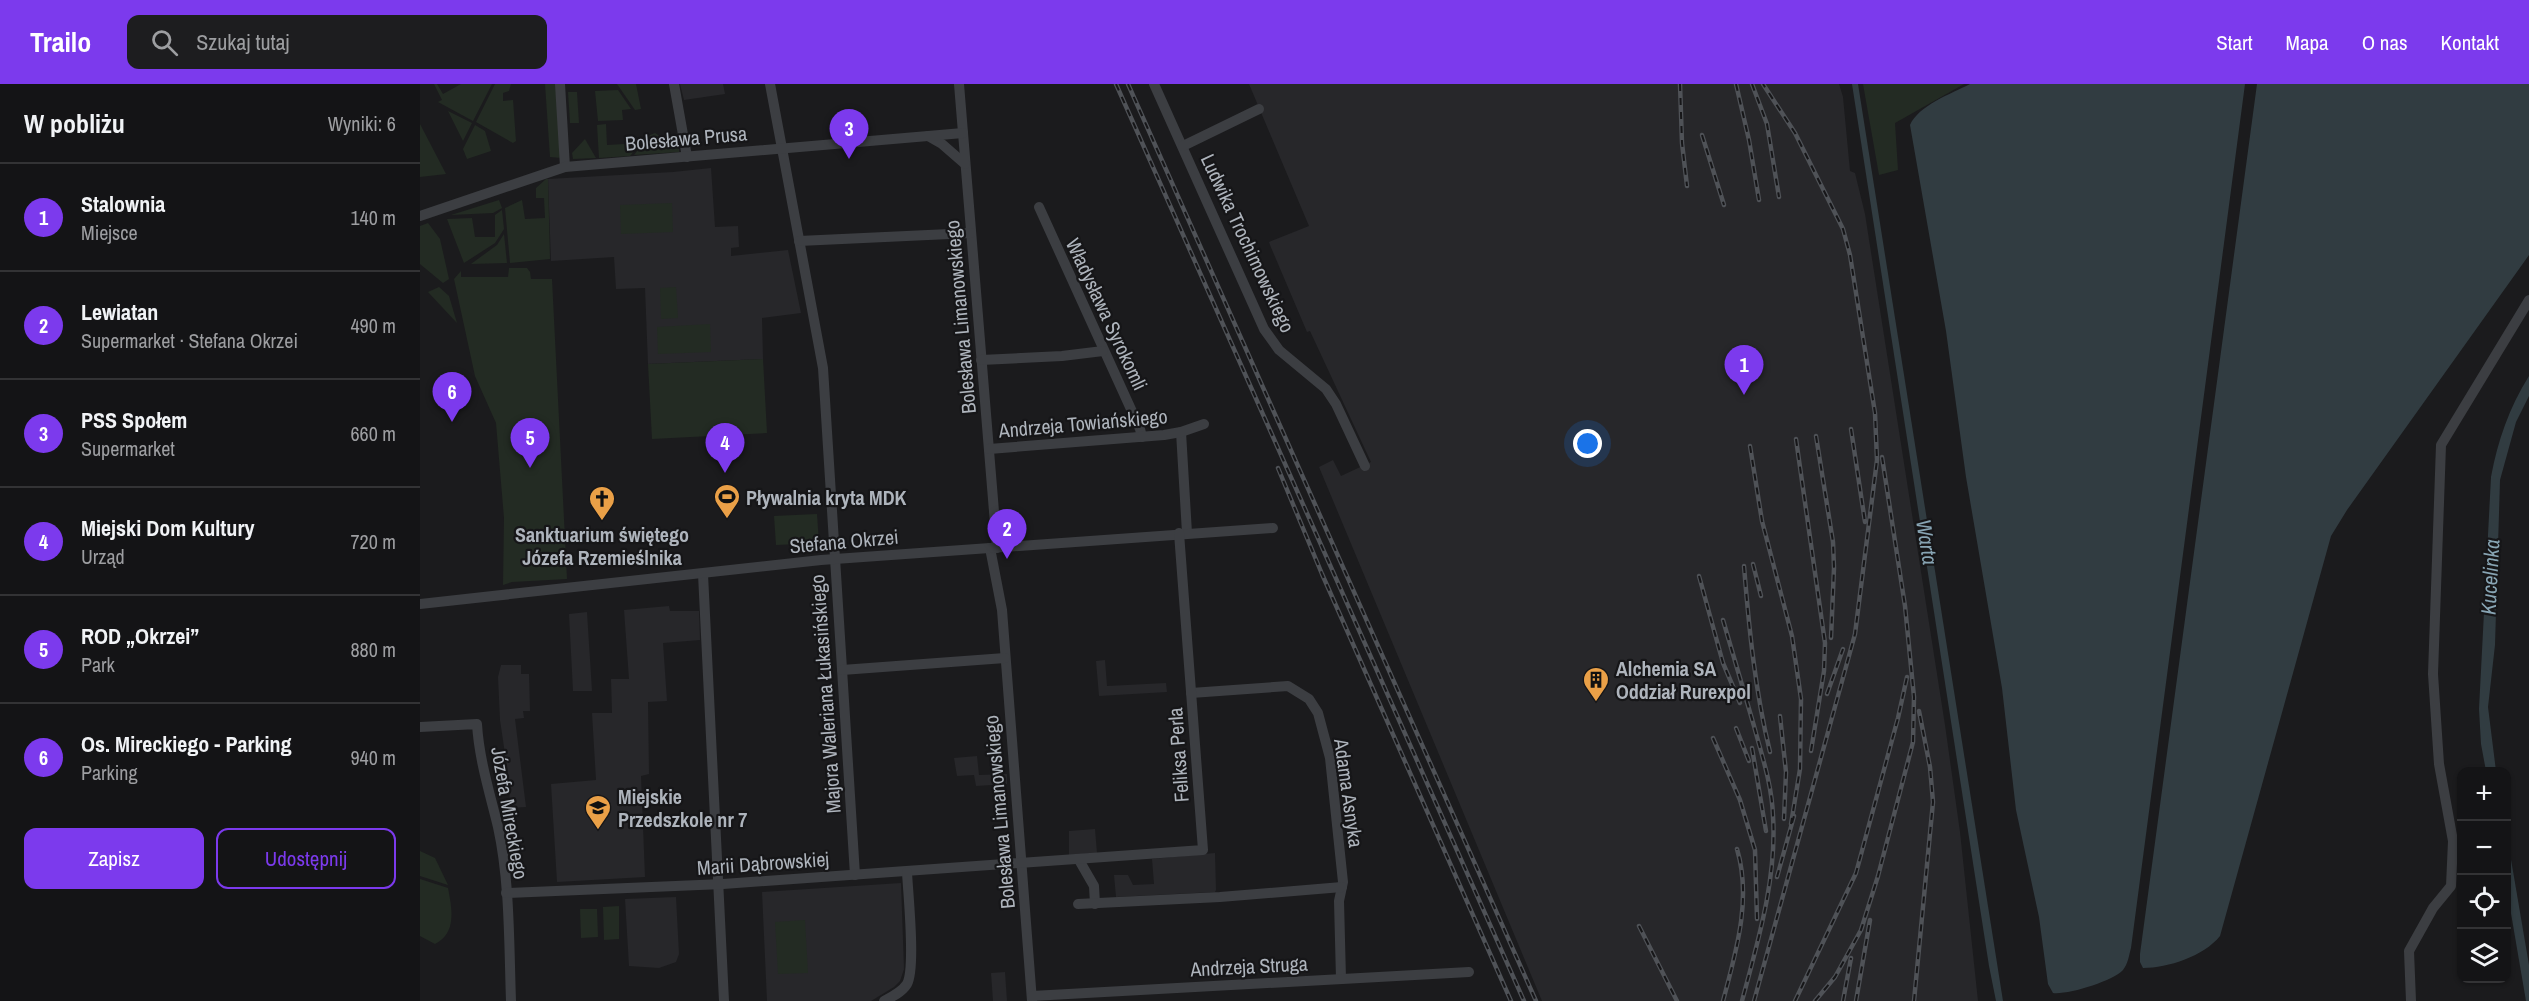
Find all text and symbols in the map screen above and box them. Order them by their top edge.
search box [127,15,547,69]
text: Trailo [30,23,91,61]
icon: search [148,26,181,59]
text: Szukaj tutaj [196,27,290,57]
text: Start [2216,28,2253,57]
text: Mapa [2286,28,2329,57]
text: O nas [2362,28,2408,57]
text: Kontakt [2441,28,2499,57]
text: W pobliżu [24,106,125,141]
text: Wyniki: 6 [328,110,396,137]
pin: 3 [830,110,868,159]
street label: Bolesława Prusa [624,119,748,157]
street label: Ludwika Trochimowskiego [1195,149,1301,337]
text: Stalownia [81,189,165,219]
text: 1 [39,204,48,231]
text: 140 m [350,204,396,231]
text: Miejsce [81,219,138,246]
street label: Bolesława Limanowskiego [938,219,982,415]
street label: Władysława Syrokomli [1060,234,1154,394]
text: Lewiatan [81,297,158,327]
text: 2 [39,312,48,339]
text: 490 m [350,312,396,339]
text: Supermarket · Stefana Okrzei [81,327,298,354]
pin: 1 [1724,346,1764,395]
pin: 6 [432,372,471,422]
street label: Andrzeja Towiańskiego [997,402,1168,444]
text: PSS Społem [81,405,187,435]
pin: 5 [510,418,550,468]
text: 3 [39,420,48,447]
text: 660 m [350,420,396,447]
pin: 4 [706,424,744,473]
your location [1573,429,1602,458]
text: Supermarket [81,435,175,462]
sports icon: Pływalnia kryta MDK [712,482,742,520]
church icon: Sanktuarium świętego Józefa Rzemieślnika [587,484,617,522]
place label: Pływalnia kryta MDK [746,484,907,511]
pin: 2 [988,510,1026,559]
text: Miejski Dom Kultury [81,513,254,543]
water label: Warta [1909,517,1945,567]
place label: Sanktuarium świętego Józefa Rzemieślnika [515,521,689,571]
street label: Stefana Okrzei [788,523,900,559]
text: 4 [39,528,48,555]
text: 720 m [350,528,396,555]
water label: Kucelinka [2474,538,2506,616]
text: Urząd [81,543,125,570]
street label: Majora Waleriana Łukasińskiego [803,574,847,814]
text: ROD „Okrzei” [81,621,199,651]
text: 5 [39,636,48,663]
text: 880 m [350,636,396,663]
text: Park [81,651,115,678]
place label: Alchemia SA Oddział Rurexpol [1616,655,1751,705]
building icon: Alchemia SA Oddział Rurexpol [1581,665,1611,703]
street label: Feliksa Perla [1161,707,1195,803]
street label: Bolesława Limanowskiego [977,714,1021,910]
text: Os. Mireckiego - Parking [81,729,292,759]
street label: Adama Asnyka [1328,736,1370,849]
text: 6 [39,744,48,771]
text: 940 m [350,744,396,771]
street label: Józefa Mireckiego [485,745,535,881]
text: Parking [81,759,138,786]
map controls [2457,767,2511,983]
button: + [2457,767,2511,821]
place label: Miejskie Przedszkole nr 7 [618,783,747,833]
school or university icon: Miejskie Przedszkole nr 7 [583,793,613,831]
button: − [2457,821,2511,875]
button: Zapisz [24,828,204,889]
button: Udostępnij [216,828,396,889]
street label: Marii Dąbrowskiej [696,845,830,881]
button: locate [2457,875,2511,929]
button: layers [2457,929,2511,983]
street label: Andrzeja Struga [1189,949,1308,983]

